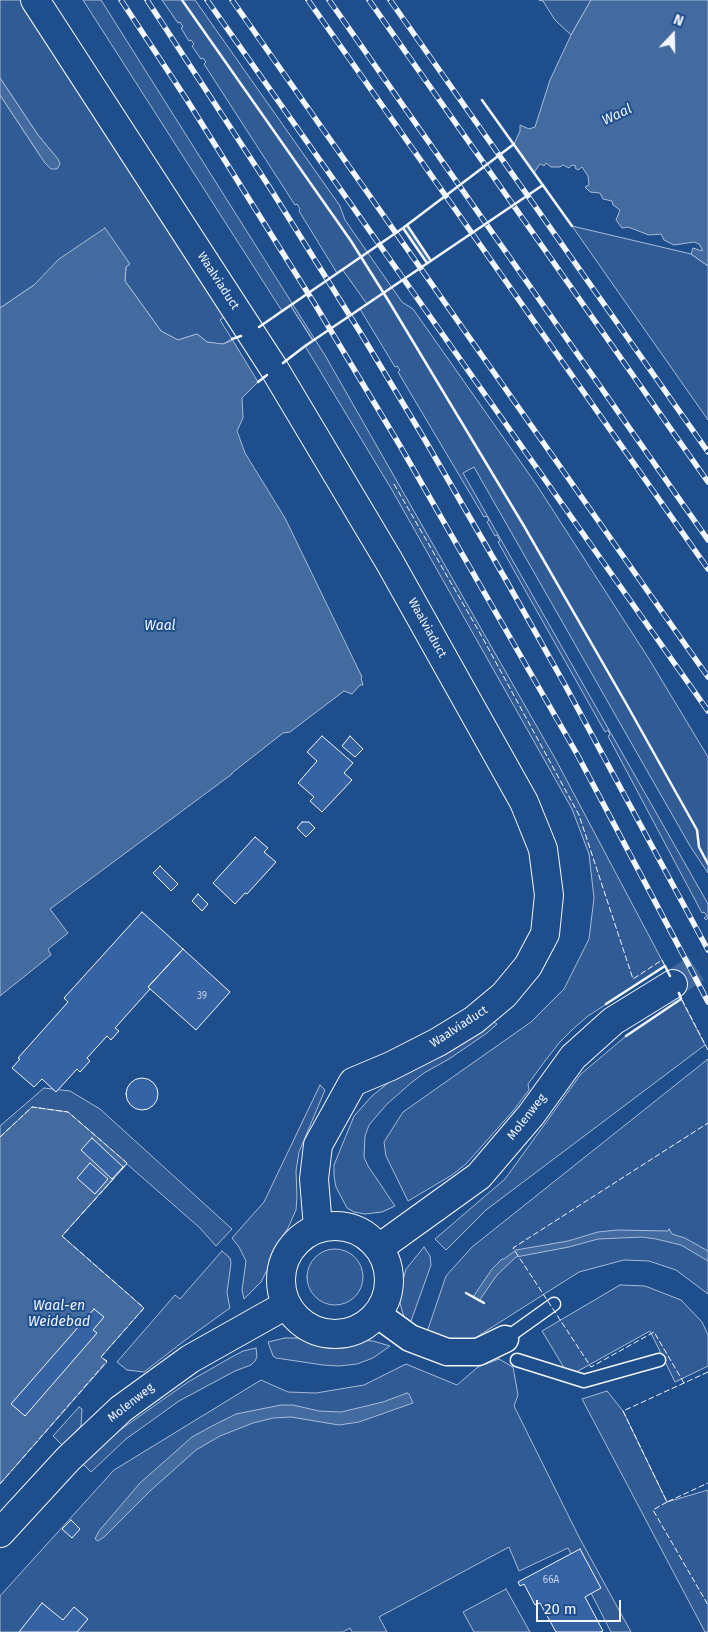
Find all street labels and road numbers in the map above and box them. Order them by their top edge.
street label: Waalviaduct [194,249,242,313]
street label: Waalviaduct [405,596,449,660]
street label: Waalviaduct [427,1003,491,1051]
street label: Molenweg [504,1091,550,1143]
street label: Molenweg [105,1380,157,1426]

